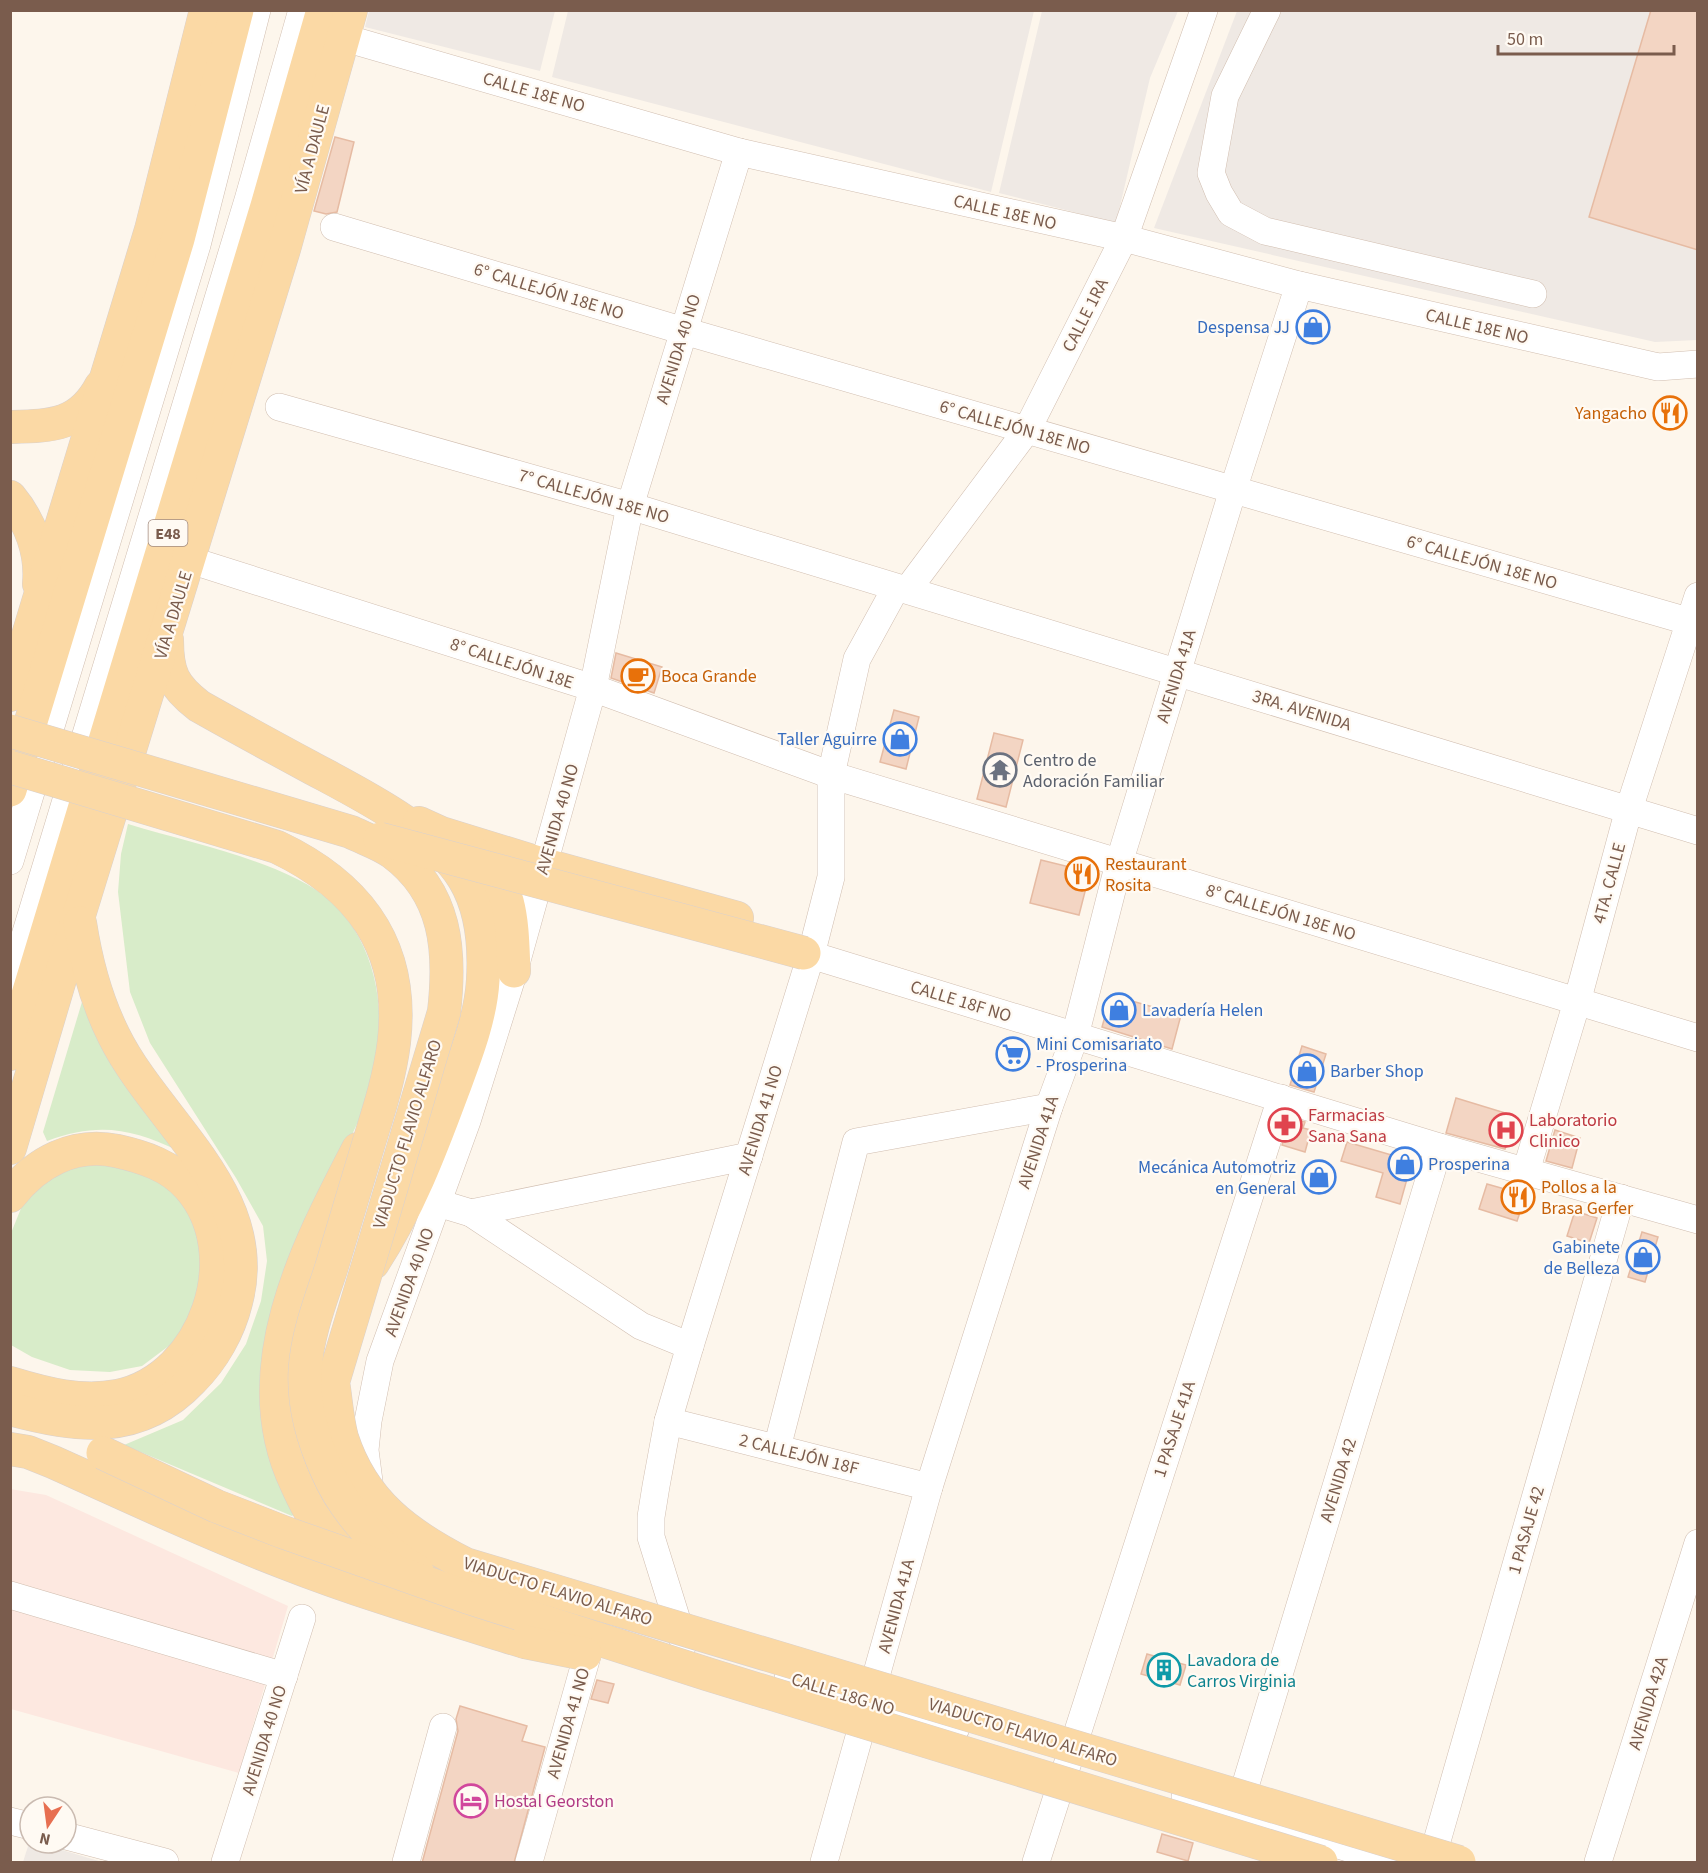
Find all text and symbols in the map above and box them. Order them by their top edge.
scale bar [1498,18,1674,56]
text: 50 m [1507,27,1543,52]
street label: CALLE 18E NO [480,66,588,119]
street label: VÍA A DAULE [289,102,336,196]
street label: CALLE 18E NO [951,188,1059,237]
street label: 6° CALLEJÓN 18E NO [471,257,627,326]
street label: CALLE 1RA [1056,274,1115,356]
street label: AVENIDA 40 NO [650,291,707,407]
street label: CALLE 18E NO [1423,302,1531,351]
shop icon: Despensa JJ [1295,309,1331,345]
place label: Despensa JJ [1197,315,1290,340]
street label: 6° CALLEJÓN 18E NO [936,394,1093,461]
restaurant icon: Yangacho [1652,395,1688,431]
place label: Yangacho [1574,401,1647,426]
street label: 7° CALLEJÓN 18E NO [515,463,672,530]
road number: E48 [148,520,188,546]
street label: 6° CALLEJÓN 18E NO [1403,529,1560,596]
street label: VÍA A DAULE [148,568,199,662]
street label: AVENIDA 41A [1150,626,1203,726]
street label: 8° CALLEJÓN 18E [447,632,577,695]
cafe icon: Boca Grande [620,658,656,694]
place label: Boca Grande [661,664,757,689]
street label: 3RA. AVENIDA [1249,684,1355,737]
shop icon: Taller Aguirre [882,721,918,757]
place label: Taller Aguirre [777,727,877,752]
place label: Centro de Adoración Familiar [1023,748,1165,794]
temple icon: Centro de Adoración Familiar [982,752,1018,788]
street label: AVENIDA 40 NO [530,761,585,877]
street label: 4TA. CALLE [1587,840,1632,926]
place label: Restaurant Rosita [1105,852,1187,898]
restaurant icon: Restaurant Rosita [1064,856,1100,892]
street label: 8° CALLEJÓN 18E NO [1203,878,1359,947]
street label: CALLE 18F NO [907,974,1015,1029]
shop icon: Lavadería Helen [1101,992,1137,1028]
place label: Lavadería Helen [1142,998,1263,1023]
place label: Mini Comisariato - Prosperina [1036,1032,1162,1078]
street label: VIADUCTO FLAVIO ALFARO [367,1036,448,1232]
supermarket icon: Mini Comisariato - Prosperina [995,1036,1031,1072]
shop icon: Barber Shop [1289,1053,1325,1089]
place label: Barber Shop [1330,1059,1424,1084]
street label: AVENIDA 41 NO [732,1062,789,1178]
street label: AVENIDA 41A [1012,1092,1065,1192]
place label: Farmacias Sana Sana [1308,1103,1387,1149]
pharmacy icon: Farmacias Sana Sana [1267,1107,1303,1143]
place label: Laboratorio Clinico [1529,1108,1617,1154]
hospital icon: Laboratorio Clinico [1488,1112,1524,1148]
shop icon: Prosperina [1387,1146,1423,1182]
place label: Prosperina [1428,1152,1510,1177]
place label: Mecánica Automotriz en General [1138,1155,1296,1201]
shop icon: Mecánica Automotriz en General [1301,1159,1337,1195]
place label: Pollos a la Brasa Gerfer [1541,1175,1634,1221]
restaurant icon: Pollos a la Brasa Gerfer [1500,1179,1536,1215]
street label: AVENIDA 40 NO [378,1224,441,1340]
place label: Gabinete de Belleza [1544,1235,1620,1281]
shop icon: Gabinete de Belleza [1625,1239,1661,1275]
street label: 1 PASAJE 41A [1147,1377,1202,1481]
street label: 2 CALLEJÓN 18F [737,1428,861,1481]
street label: AVENIDA 42 [1314,1435,1363,1525]
street label: 1 PASAJE 42 [1502,1483,1551,1577]
street label: VIADUCTO FLAVIO ALFARO [460,1551,656,1632]
street label: AVENIDA 41A [872,1556,921,1656]
place label: Lavadora de Carros Virginia [1187,1648,1296,1694]
building icon: Lavadora de Carros Virginia [1146,1652,1182,1688]
street label: AVENIDA 42A [1622,1653,1675,1753]
street label: AVENIDA 41 NO [541,1665,596,1781]
street label: CALLE 18G NO [788,1667,898,1722]
street label: AVENIDA 40 NO [236,1682,293,1798]
street label: VIADUCTO FLAVIO ALFARO [925,1692,1121,1773]
hotel icon: Hostal Georston [453,1783,489,1819]
place label: Hostal Georston [494,1789,614,1814]
north arrow [18,1795,78,1855]
text: N [37,1827,53,1851]

